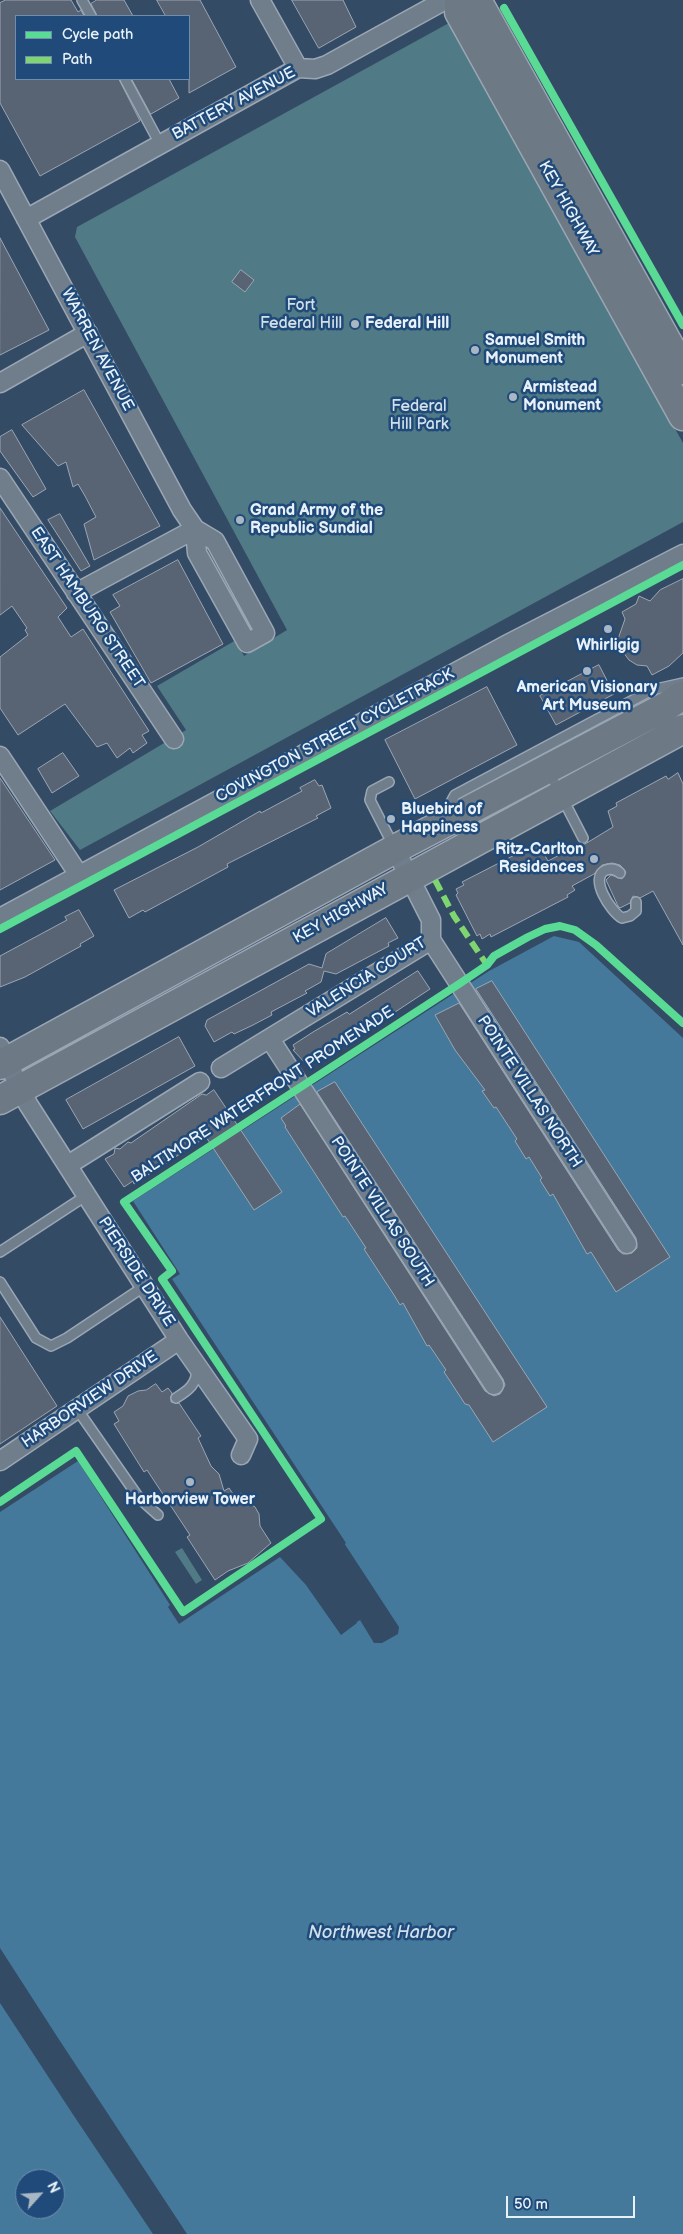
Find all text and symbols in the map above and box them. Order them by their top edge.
legend [15,15,190,80]
text: Cycle path [62,25,133,44]
text: Path [62,50,92,69]
street label: BATTERY AVENUE [169,63,299,145]
street label: KEY HIGHWAY [534,158,602,260]
street label: WARREN AVENUE [57,285,137,415]
park label: Fort Federal Hill [260,296,342,334]
place label: Federal Hill [365,314,449,334]
marker: Federal Hill [349,318,361,330]
place label: Samuel Smith Monument [485,331,585,369]
marker: Samuel Smith Monument [469,344,481,356]
place label: Armistead Monument [523,378,601,416]
marker: Armistead Monument [507,391,519,403]
park label: Federal Hill Park [390,397,448,435]
place label: Grand Army of the Republic Sundial [250,501,383,539]
marker: Grand Army of the Republic Sundial [234,514,246,526]
street label: EAST HAMBURG STREET [26,524,148,692]
marker: Whirligig [602,623,614,635]
place label: Whirligig [576,636,640,656]
street label: COVINGTON STREET CYCLETRACK [213,665,457,807]
marker: American Visionary Art Museum [581,665,593,677]
place label: American Visionary Art Museum [517,678,657,716]
place label: Bluebird of Happiness [401,800,482,838]
marker: Bluebird of Happiness [385,813,397,825]
place label: Ritz-Carlton Residences [495,840,584,878]
marker: Ritz-Carlton Residences [588,853,600,865]
street label: KEY HIGHWAY [290,880,392,948]
street label: VALENCIA COURT [304,934,430,1022]
street label: BALTIMORE WATERFRONT PROMENADE [128,1003,398,1187]
street label: POINTE VILLAS NORTH [473,1012,585,1172]
street label: POINTE VILLAS SOUTH [326,1133,438,1291]
street label: PIERSIDE DRIVE [93,1214,179,1330]
street label: HARBORVIEW DRIVE [18,1347,162,1453]
marker: Harborview Tower [184,1476,196,1488]
place label: Harborview Tower [125,1490,255,1510]
water label: Northwest Harbor [308,1922,454,1944]
north arrow [15,2169,65,2219]
text: N [43,2179,63,2196]
scale bar [508,2186,637,2218]
text: 50 m [514,2195,548,2214]

